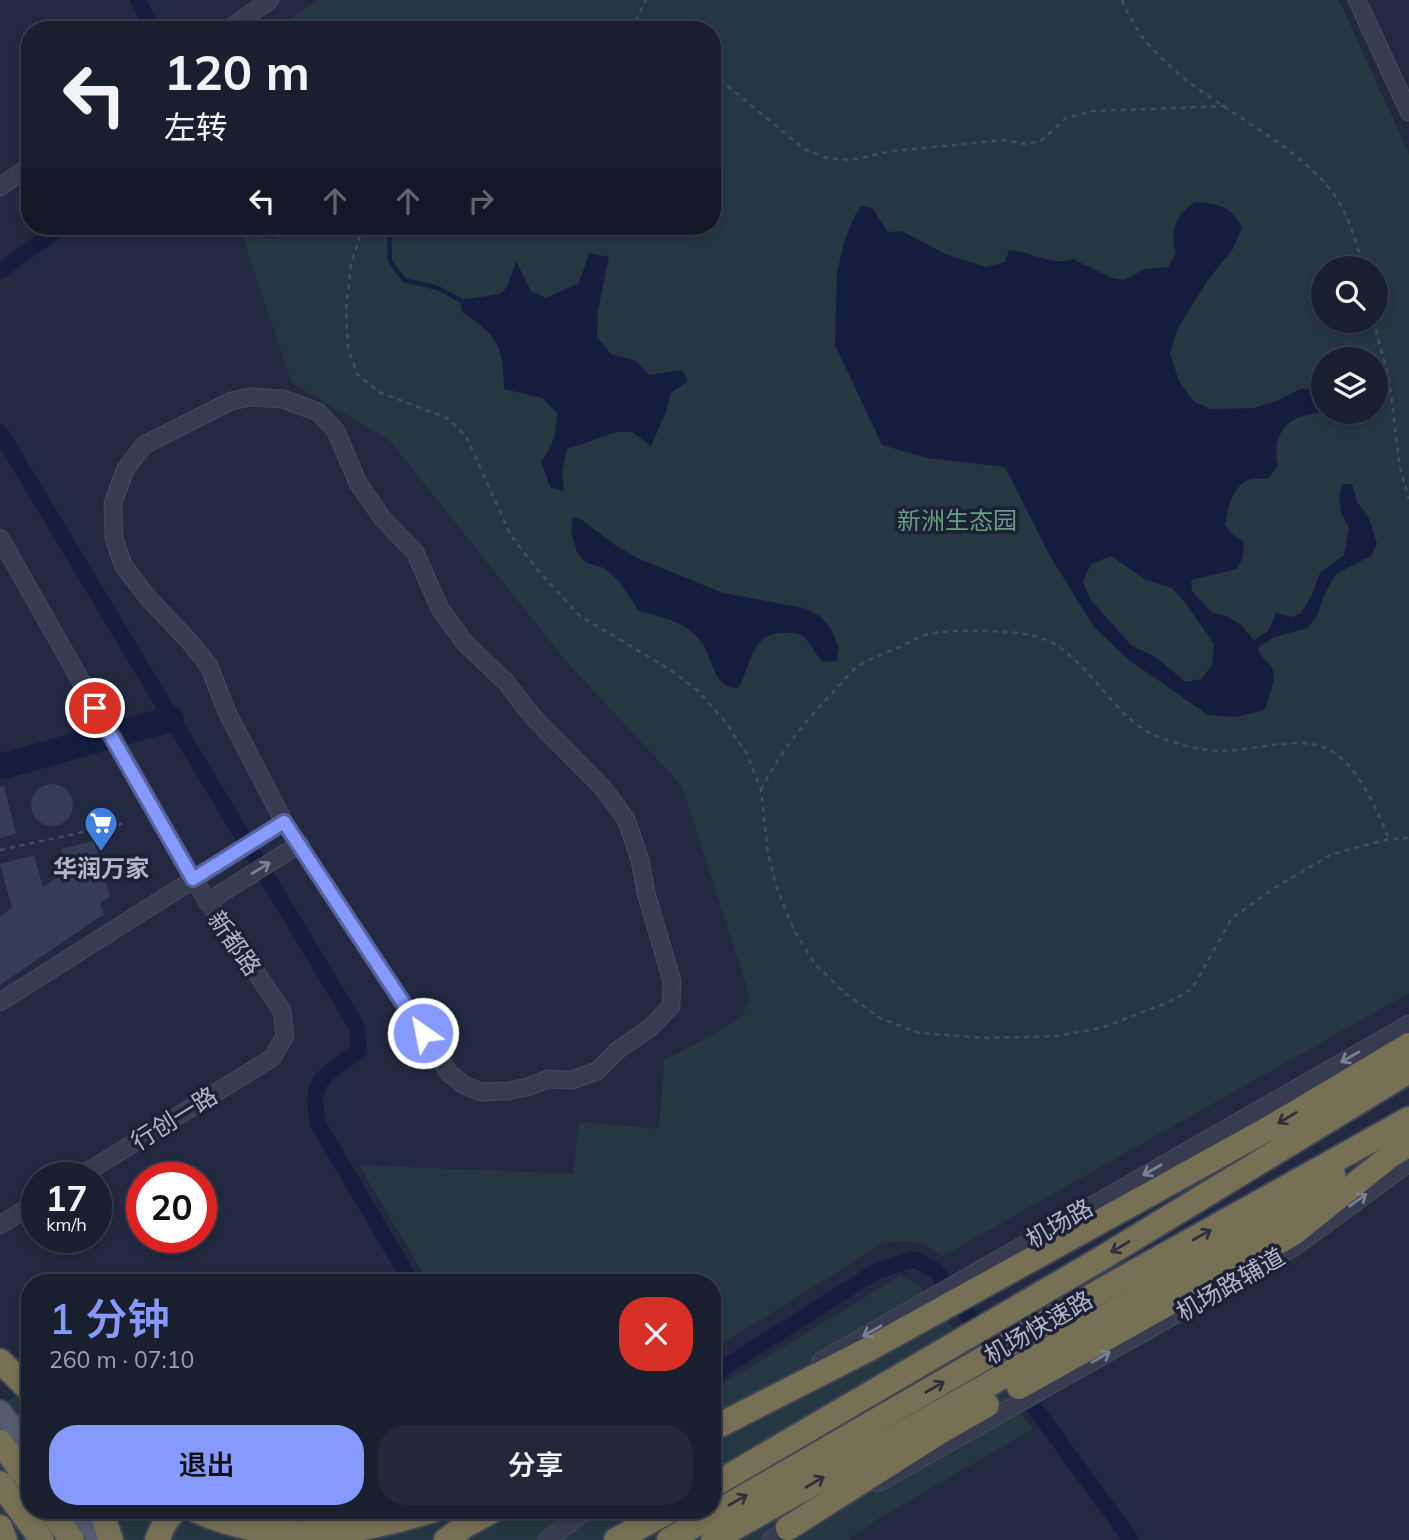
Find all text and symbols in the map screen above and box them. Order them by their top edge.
text: 120 m [164,41,310,102]
icon: left [49,49,140,140]
text: 左转 [164,107,228,147]
icon: left [243,182,281,220]
icon: ahead [316,182,354,220]
icon: ahead [389,182,427,220]
icon: right [462,182,500,220]
map controls [1311,256,1388,424]
button: search [1311,256,1388,333]
button: layers [1311,347,1388,424]
park label: 新洲生态园 [897,505,1017,535]
pin [65,678,125,738]
icon: arrive [76,689,114,727]
supermarket icon: 华润万家 [82,804,120,853]
place label: 华润万家 [53,853,149,883]
one-way arrow [251,860,271,874]
street label: 新都路 [202,905,268,981]
position arrow [386,996,460,1070]
one-way arrow [1340,1050,1360,1064]
street label: 行创一路 [125,1080,223,1156]
one-way arrow [1277,1111,1297,1125]
speed limit sign: 20 [126,1162,217,1253]
one-way arrow [1143,1163,1163,1177]
text: 17 [45,1176,88,1220]
street label: 机场路 [1020,1192,1098,1254]
one-way arrow [1348,1193,1367,1207]
text: km/h [46,1213,87,1236]
one-way arrow [1191,1228,1211,1242]
one-way arrow [1111,1240,1131,1254]
street label: 机场路辅道 [1171,1241,1289,1327]
street label: 机场快速路 [979,1284,1097,1370]
text: 1 分钟 [49,1292,169,1345]
button: close [619,1297,693,1371]
one-way arrow [862,1325,882,1339]
text: 260 m · 07:10 [49,1345,194,1374]
one-way arrow [1091,1350,1111,1364]
one-way arrow [924,1380,944,1394]
button: 退出 [49,1425,364,1505]
button: 分享 [378,1425,693,1505]
one-way arrow [804,1475,825,1488]
one-way arrow [727,1493,747,1507]

